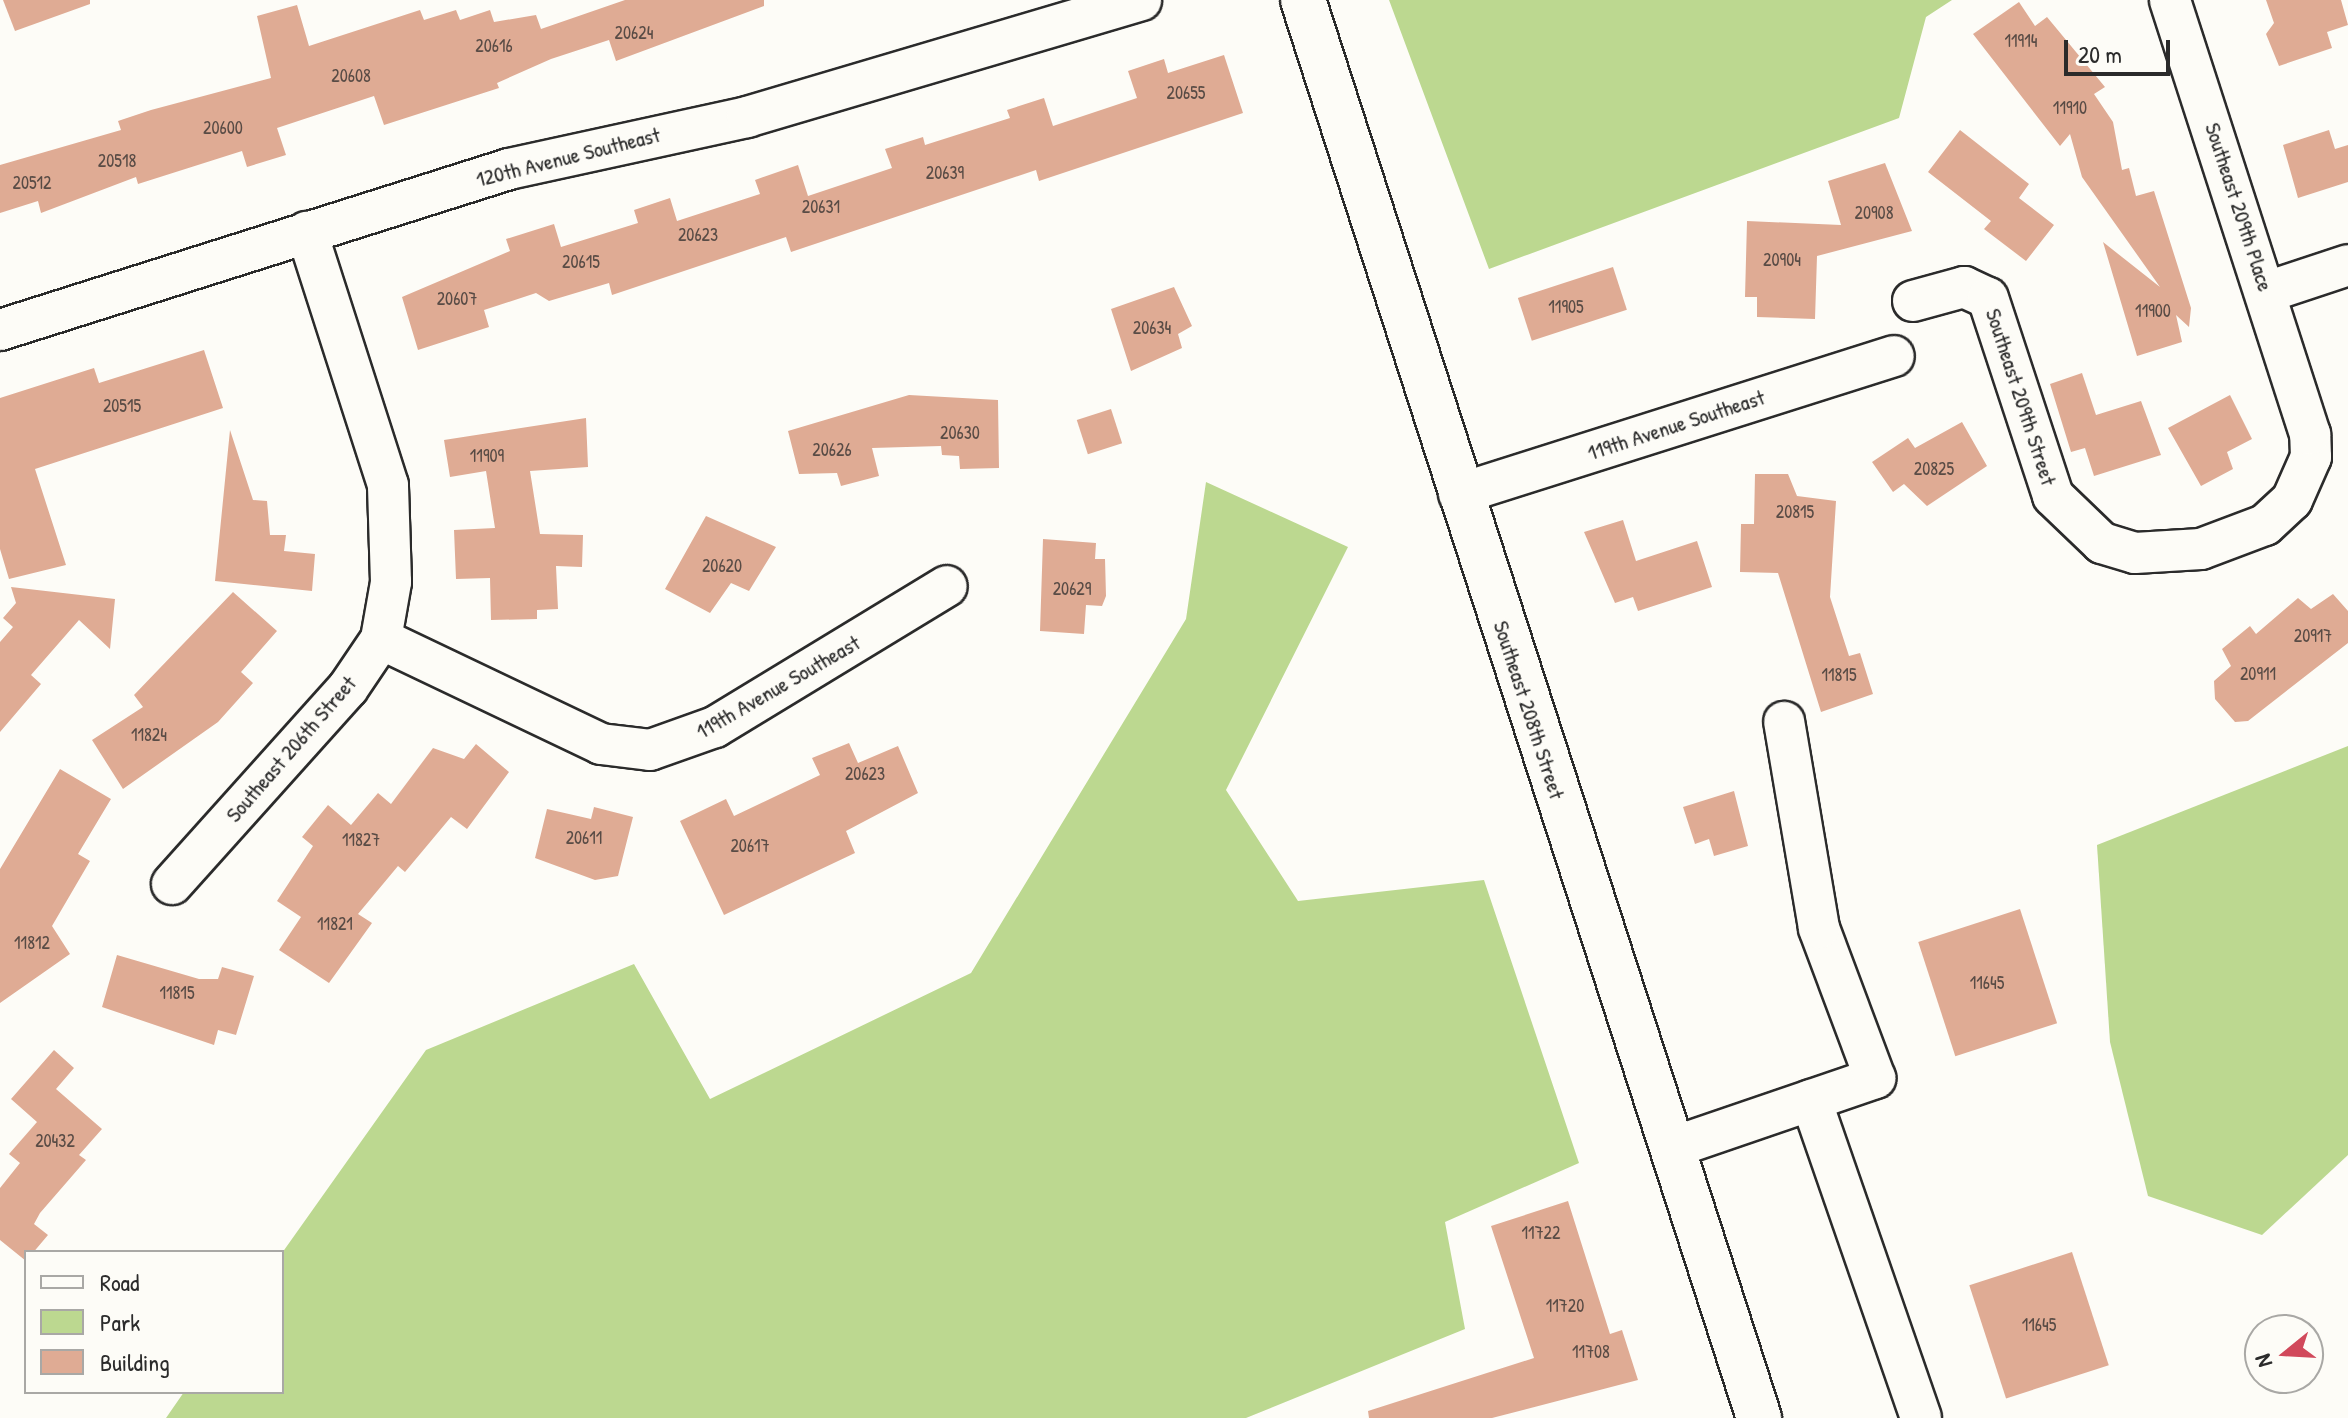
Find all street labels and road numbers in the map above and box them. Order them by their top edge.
street label: Southeast 209th Place [2199,119,2279,295]
street label: 120th Avenue Southeast [473,121,663,193]
street label: Southeast 209th Street [1980,305,2062,489]
street label: 119th Avenue Southeast [1584,384,1768,466]
street label: Southeast 208th Street [1488,618,1570,802]
street label: 119th Avenue Southeast [691,629,865,745]
street label: Southeast 206th Street [220,671,362,827]

